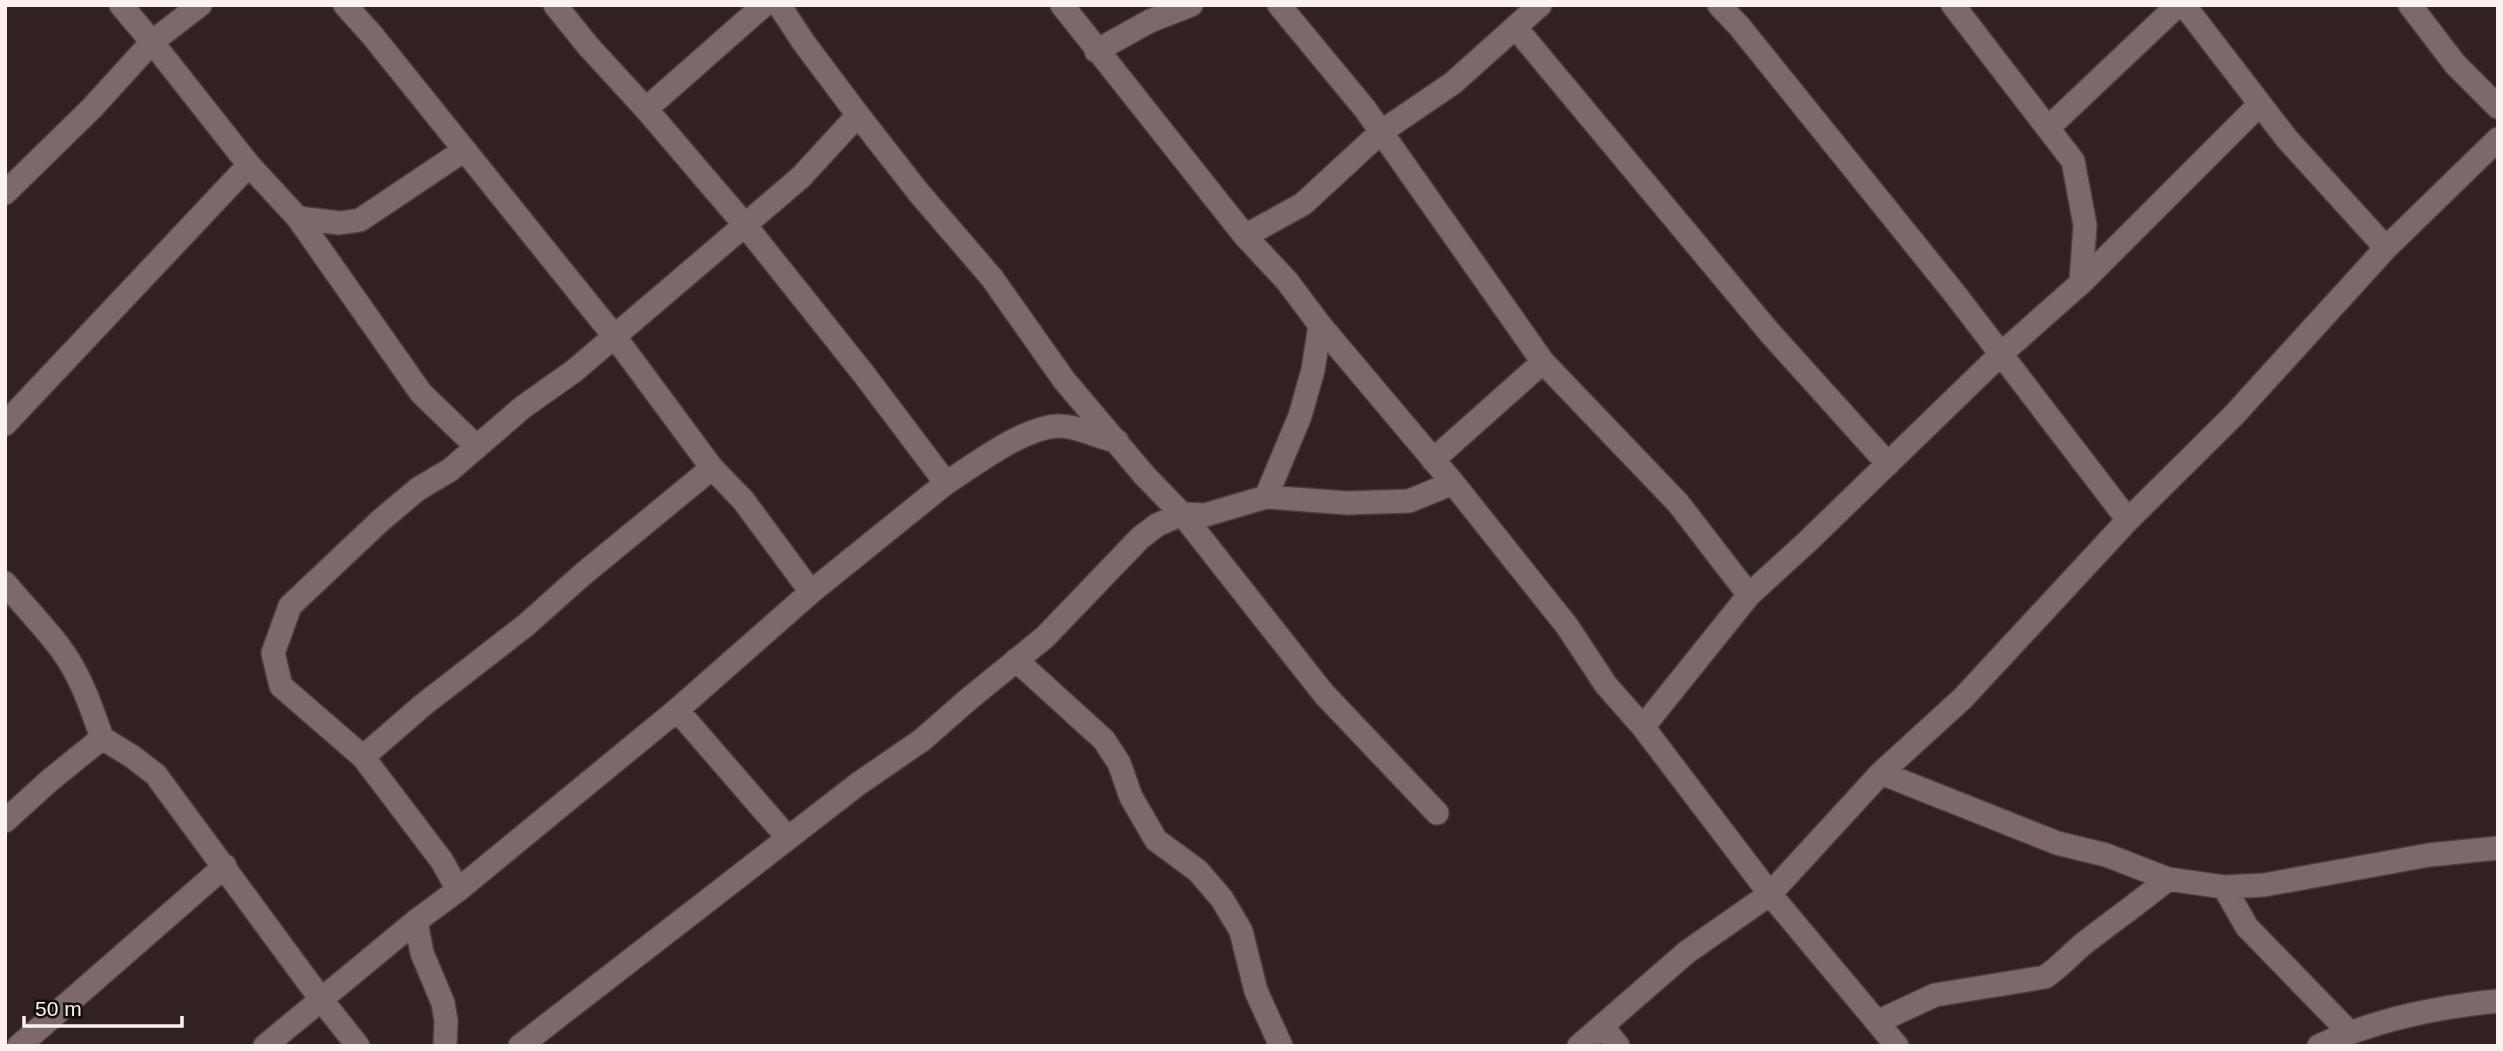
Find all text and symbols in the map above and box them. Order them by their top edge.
scale bar [24,984,182,1028]
text: 50 m [35,997,82,1020]

